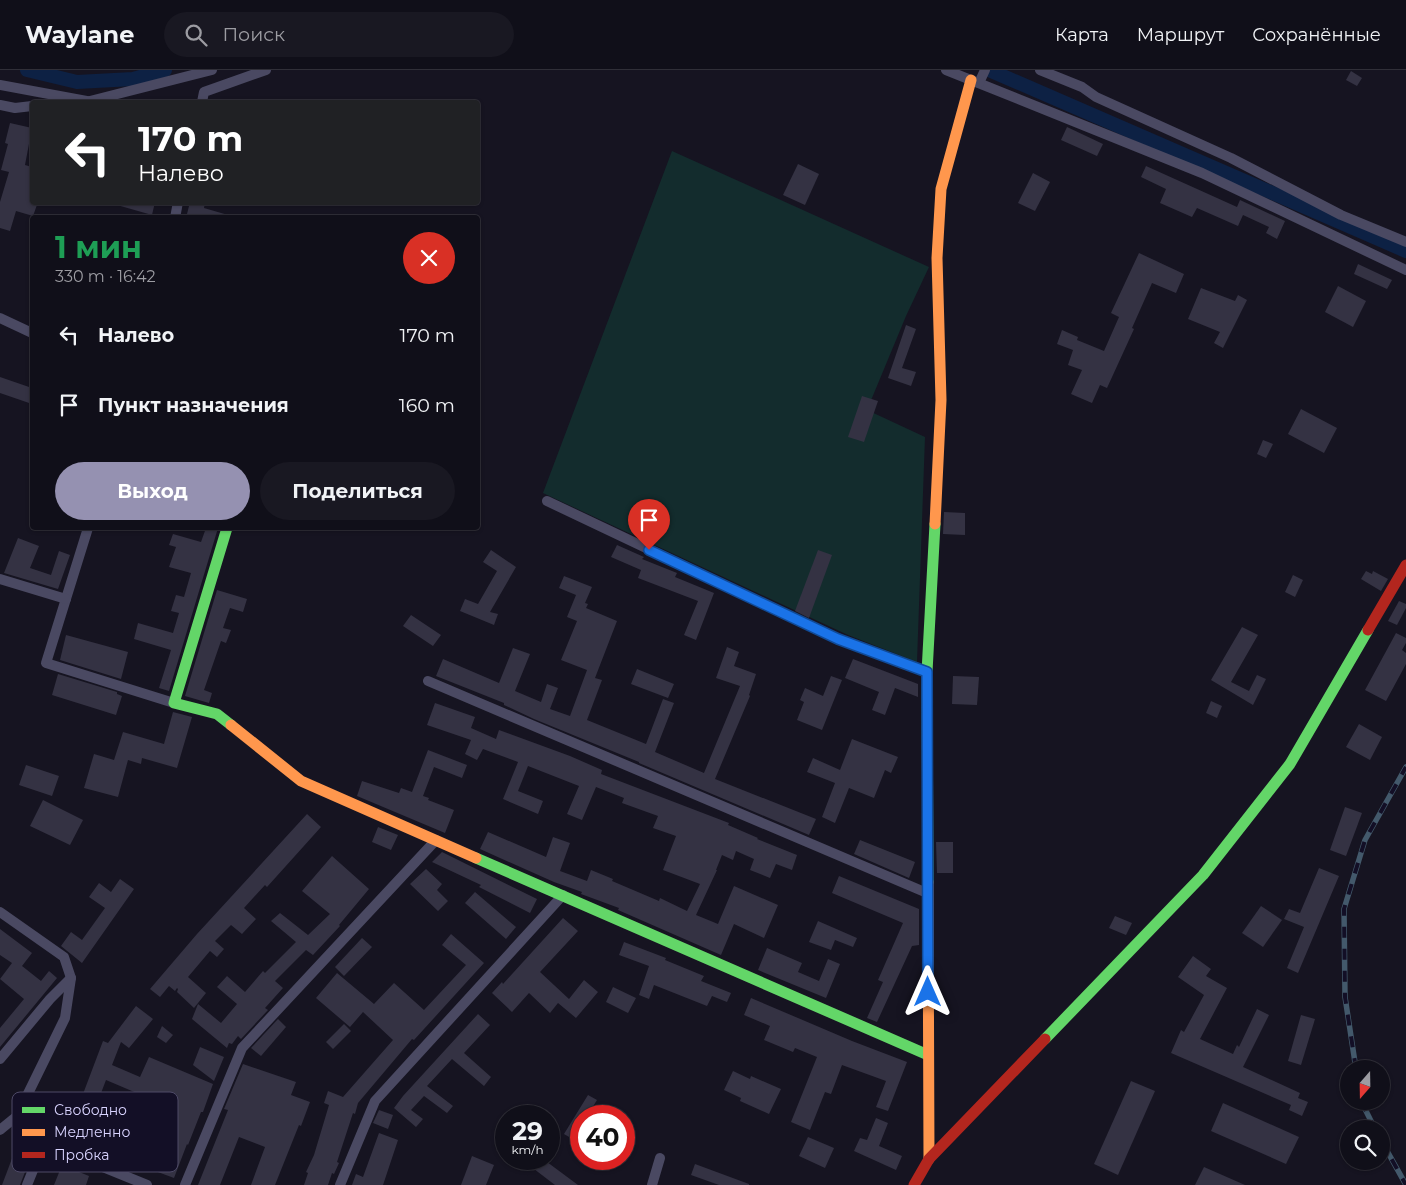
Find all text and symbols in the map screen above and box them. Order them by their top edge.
search box [164,12,514,57]
text: Waylane [25,20,134,49]
icon: search [182,21,210,49]
text: Поиск [222,23,285,46]
text: Карта [1055,24,1109,46]
text: Маршрут [1137,24,1224,46]
text: Сохранённые [1252,24,1381,46]
text: 170 m [138,117,243,160]
icon: left [55,120,120,185]
text: Налево [138,160,224,187]
text: 1 мин [55,229,142,266]
button: close [403,232,455,284]
text: 330 m · 16:42 [55,267,156,286]
icon: left [55,321,83,349]
text: Налево [98,324,174,347]
text: 170 m [400,324,455,347]
icon: arrive [55,391,83,419]
text: Пункт назначения [98,394,289,417]
text: 160 m [399,394,455,417]
button: Выход [55,462,250,520]
button: Поделиться [260,462,455,520]
pin [628,499,670,550]
icon: arrive [635,506,663,534]
position arrow [901,965,953,1017]
north arrow [1340,1060,1390,1110]
map controls [1340,1060,1390,1170]
legend [12,1092,178,1172]
text: Свободно [54,1101,127,1119]
speed limit sign: 40 [570,1105,635,1170]
text: 29 [512,1116,543,1146]
button: search [1340,1120,1390,1170]
text: Медленно [54,1123,130,1141]
text: km/h [511,1142,544,1157]
text: Пробка [54,1146,109,1164]

